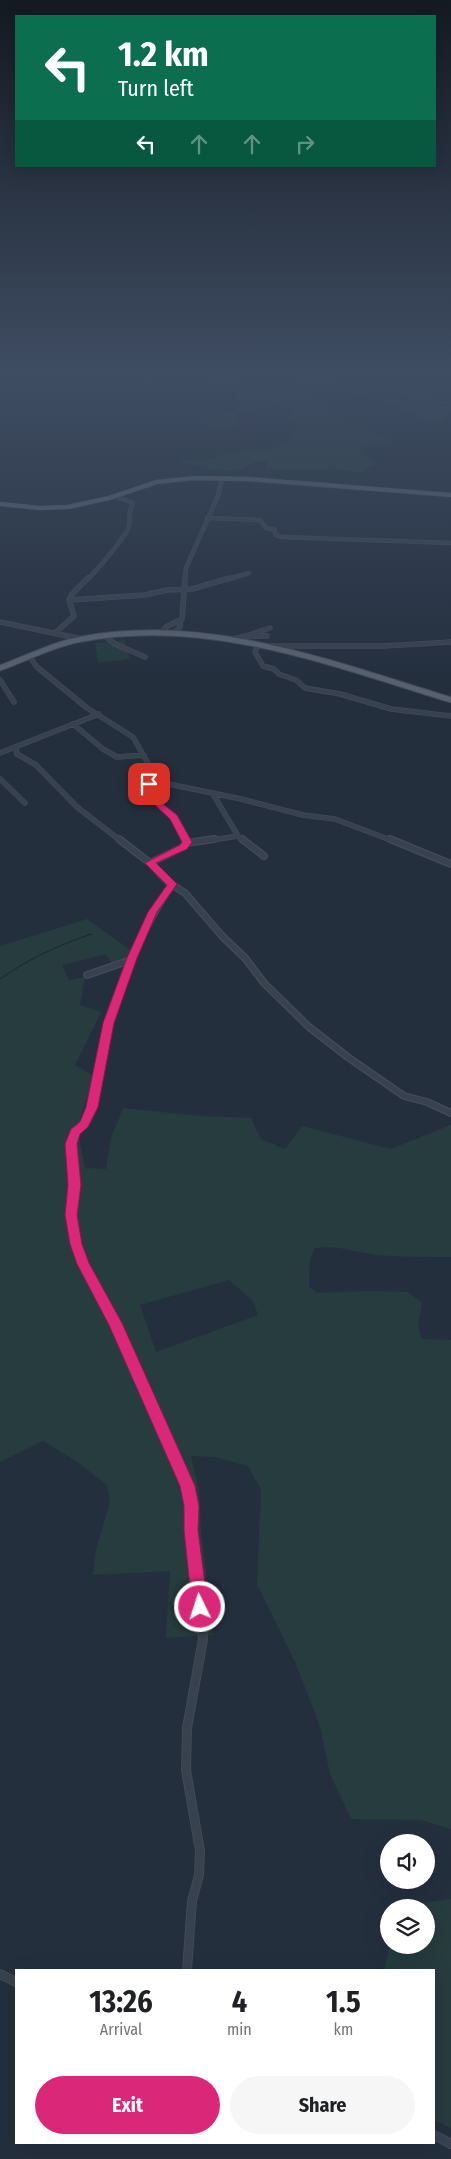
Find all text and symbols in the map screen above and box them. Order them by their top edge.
text: 1.2 km [118,33,209,75]
icon: left [35,35,100,100]
text: Turn left [118,75,194,102]
icon: left [132,130,160,158]
icon: ahead [185,130,213,158]
icon: ahead [238,130,266,158]
icon: right [291,130,319,158]
pin [128,763,170,805]
icon: arrive [135,770,163,798]
position arrow [173,1580,225,1632]
map controls [380,1834,435,1954]
button: sound [380,1834,435,1889]
button: layers [380,1899,435,1954]
text: 13:26 [89,1984,153,2020]
text: 4 [232,1984,247,2020]
text: 1.5 [326,1984,361,2020]
text: Arrival [100,2020,142,2039]
text: min [227,2020,252,2039]
text: km [333,2020,353,2039]
button: Exit [35,2076,220,2134]
button: Share [230,2076,415,2134]

